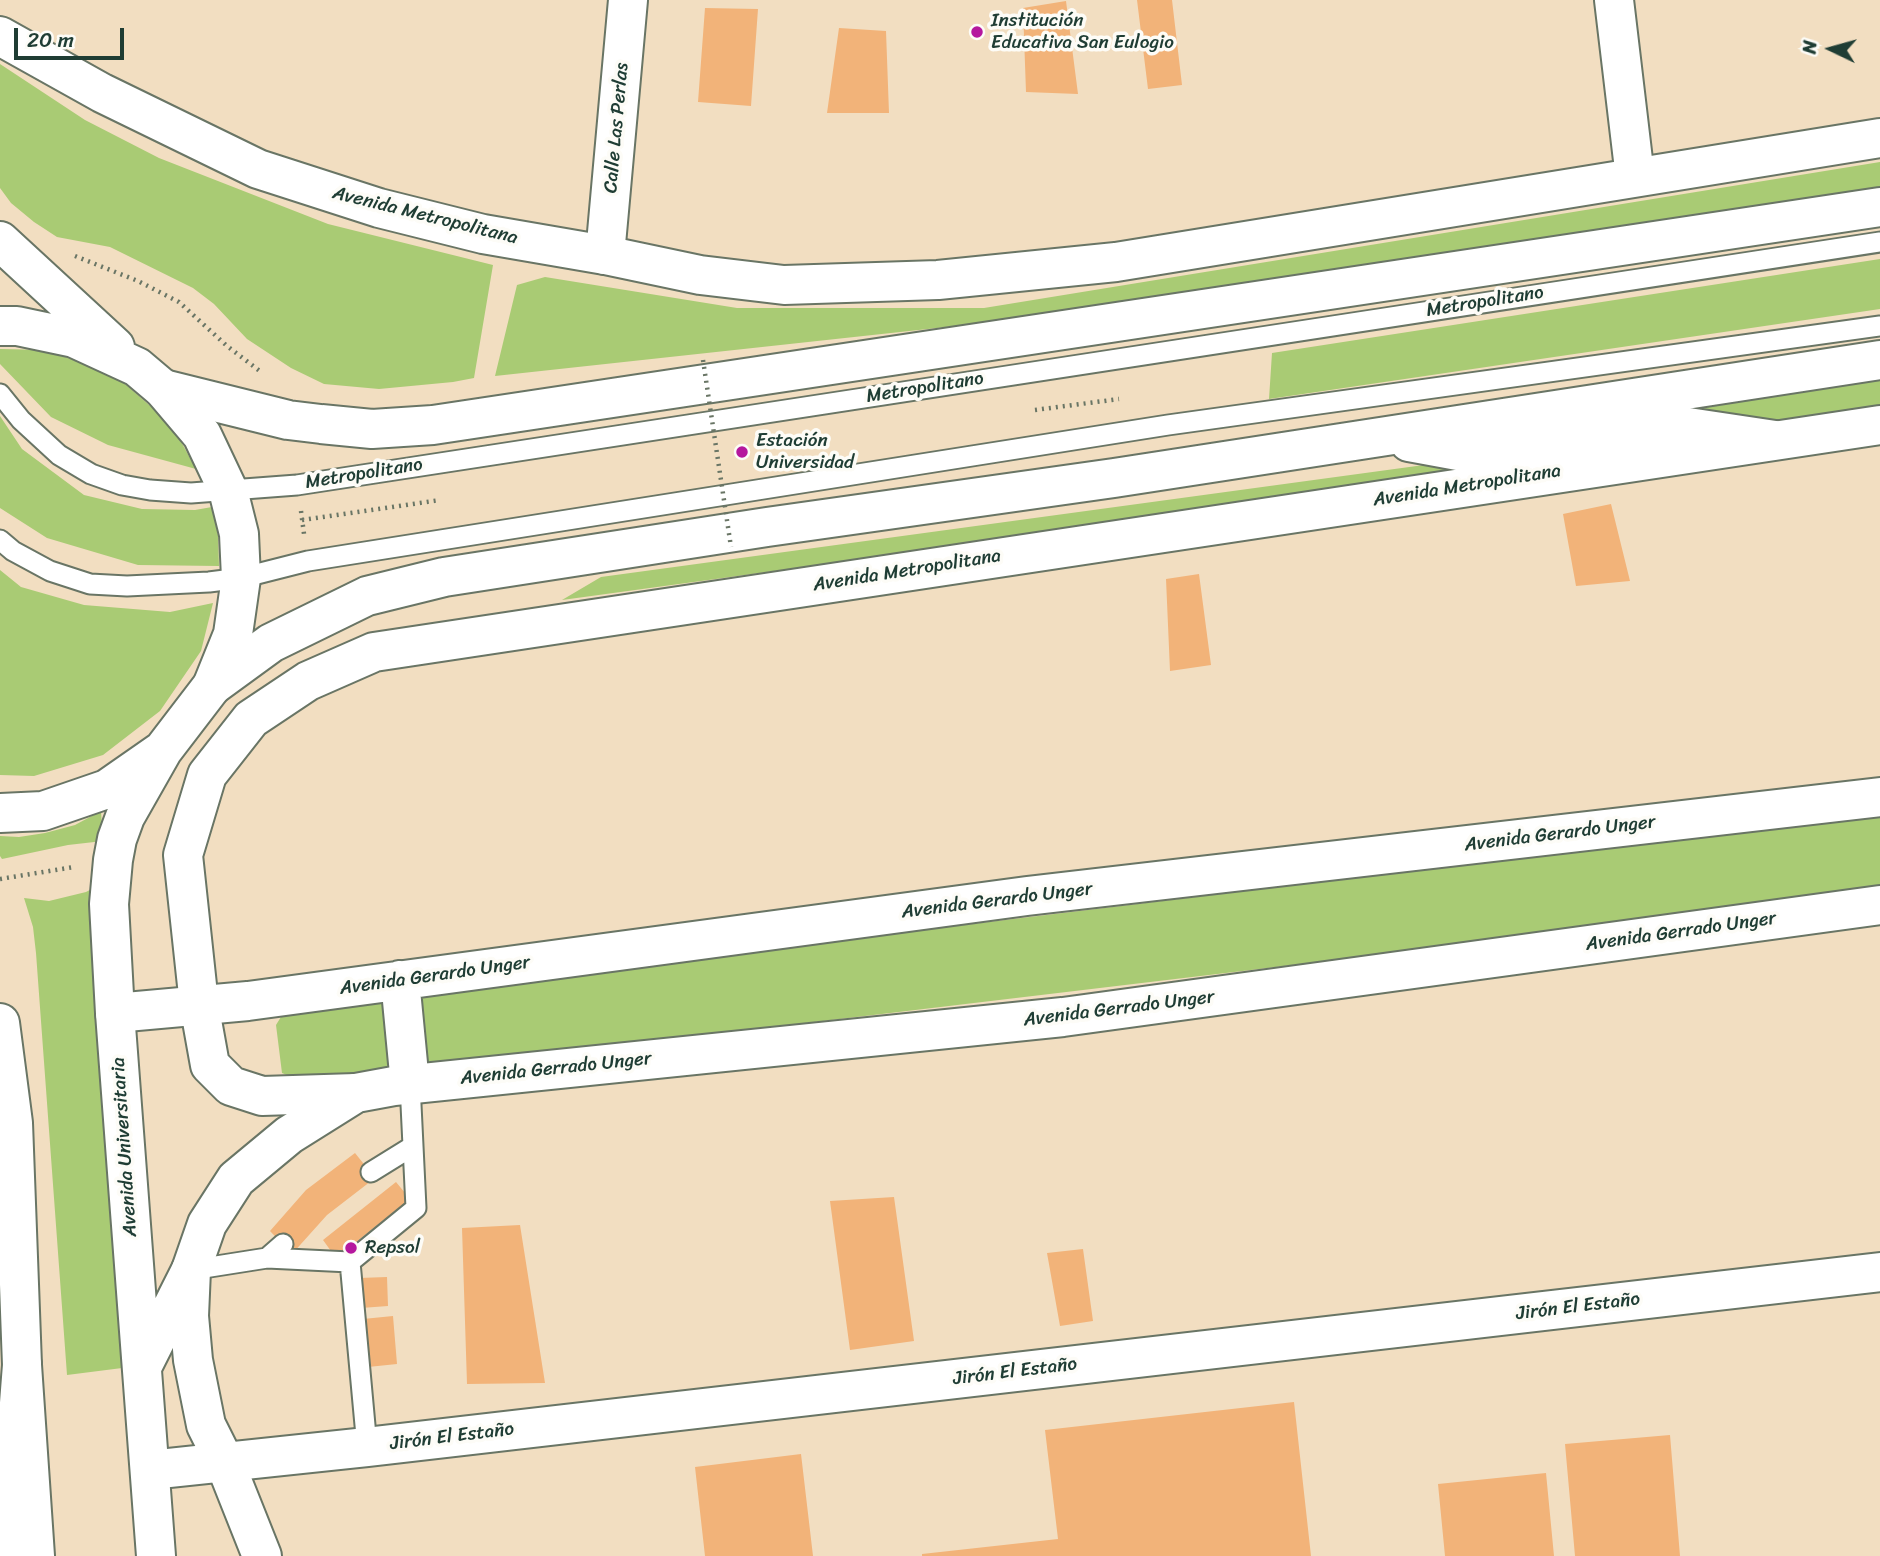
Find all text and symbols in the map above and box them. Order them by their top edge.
place label: Institución Educativa San Eulogio [991,10,1174,54]
scale bar [18,14,128,58]
north arrow [1796,14,1866,84]
text: 20 m [27,21,74,59]
marker: Institución Educativa San Eulogio [969,24,985,40]
text: N [1793,39,1827,55]
street label: Calle Las Perlas [600,62,634,194]
street label: Avenida Metropolitana [330,182,520,250]
street label: Metropolitano [1425,281,1545,323]
street label: Metropolitano [865,367,985,409]
place label: Estación Universidad [756,430,854,474]
marker: Estación Universidad [734,444,750,460]
street label: Metropolitano [304,453,424,495]
street label: Avenida Metropolitana [1371,460,1563,512]
street label: Avenida Metropolitana [811,545,1003,597]
street label: Avenida Gerardo Unger [1463,811,1657,857]
street label: Avenida Gerardo Unger [900,878,1094,924]
street label: Avenida Gerrado Unger [1584,907,1778,957]
street label: Avenida Gerardo Unger [338,951,532,1001]
street label: Avenida Gerrado Unger [1022,986,1216,1032]
street label: Avenida Gerrado Unger [459,1048,653,1090]
street label: Avenida Universitaria [107,1056,143,1238]
place label: Repsol [365,1237,420,1259]
marker: Repsol [343,1240,359,1256]
street label: Jirón El Estaño [1515,1288,1641,1326]
street label: Jirón El Estaño [952,1353,1078,1391]
street label: Jirón El Estaño [389,1418,515,1456]

